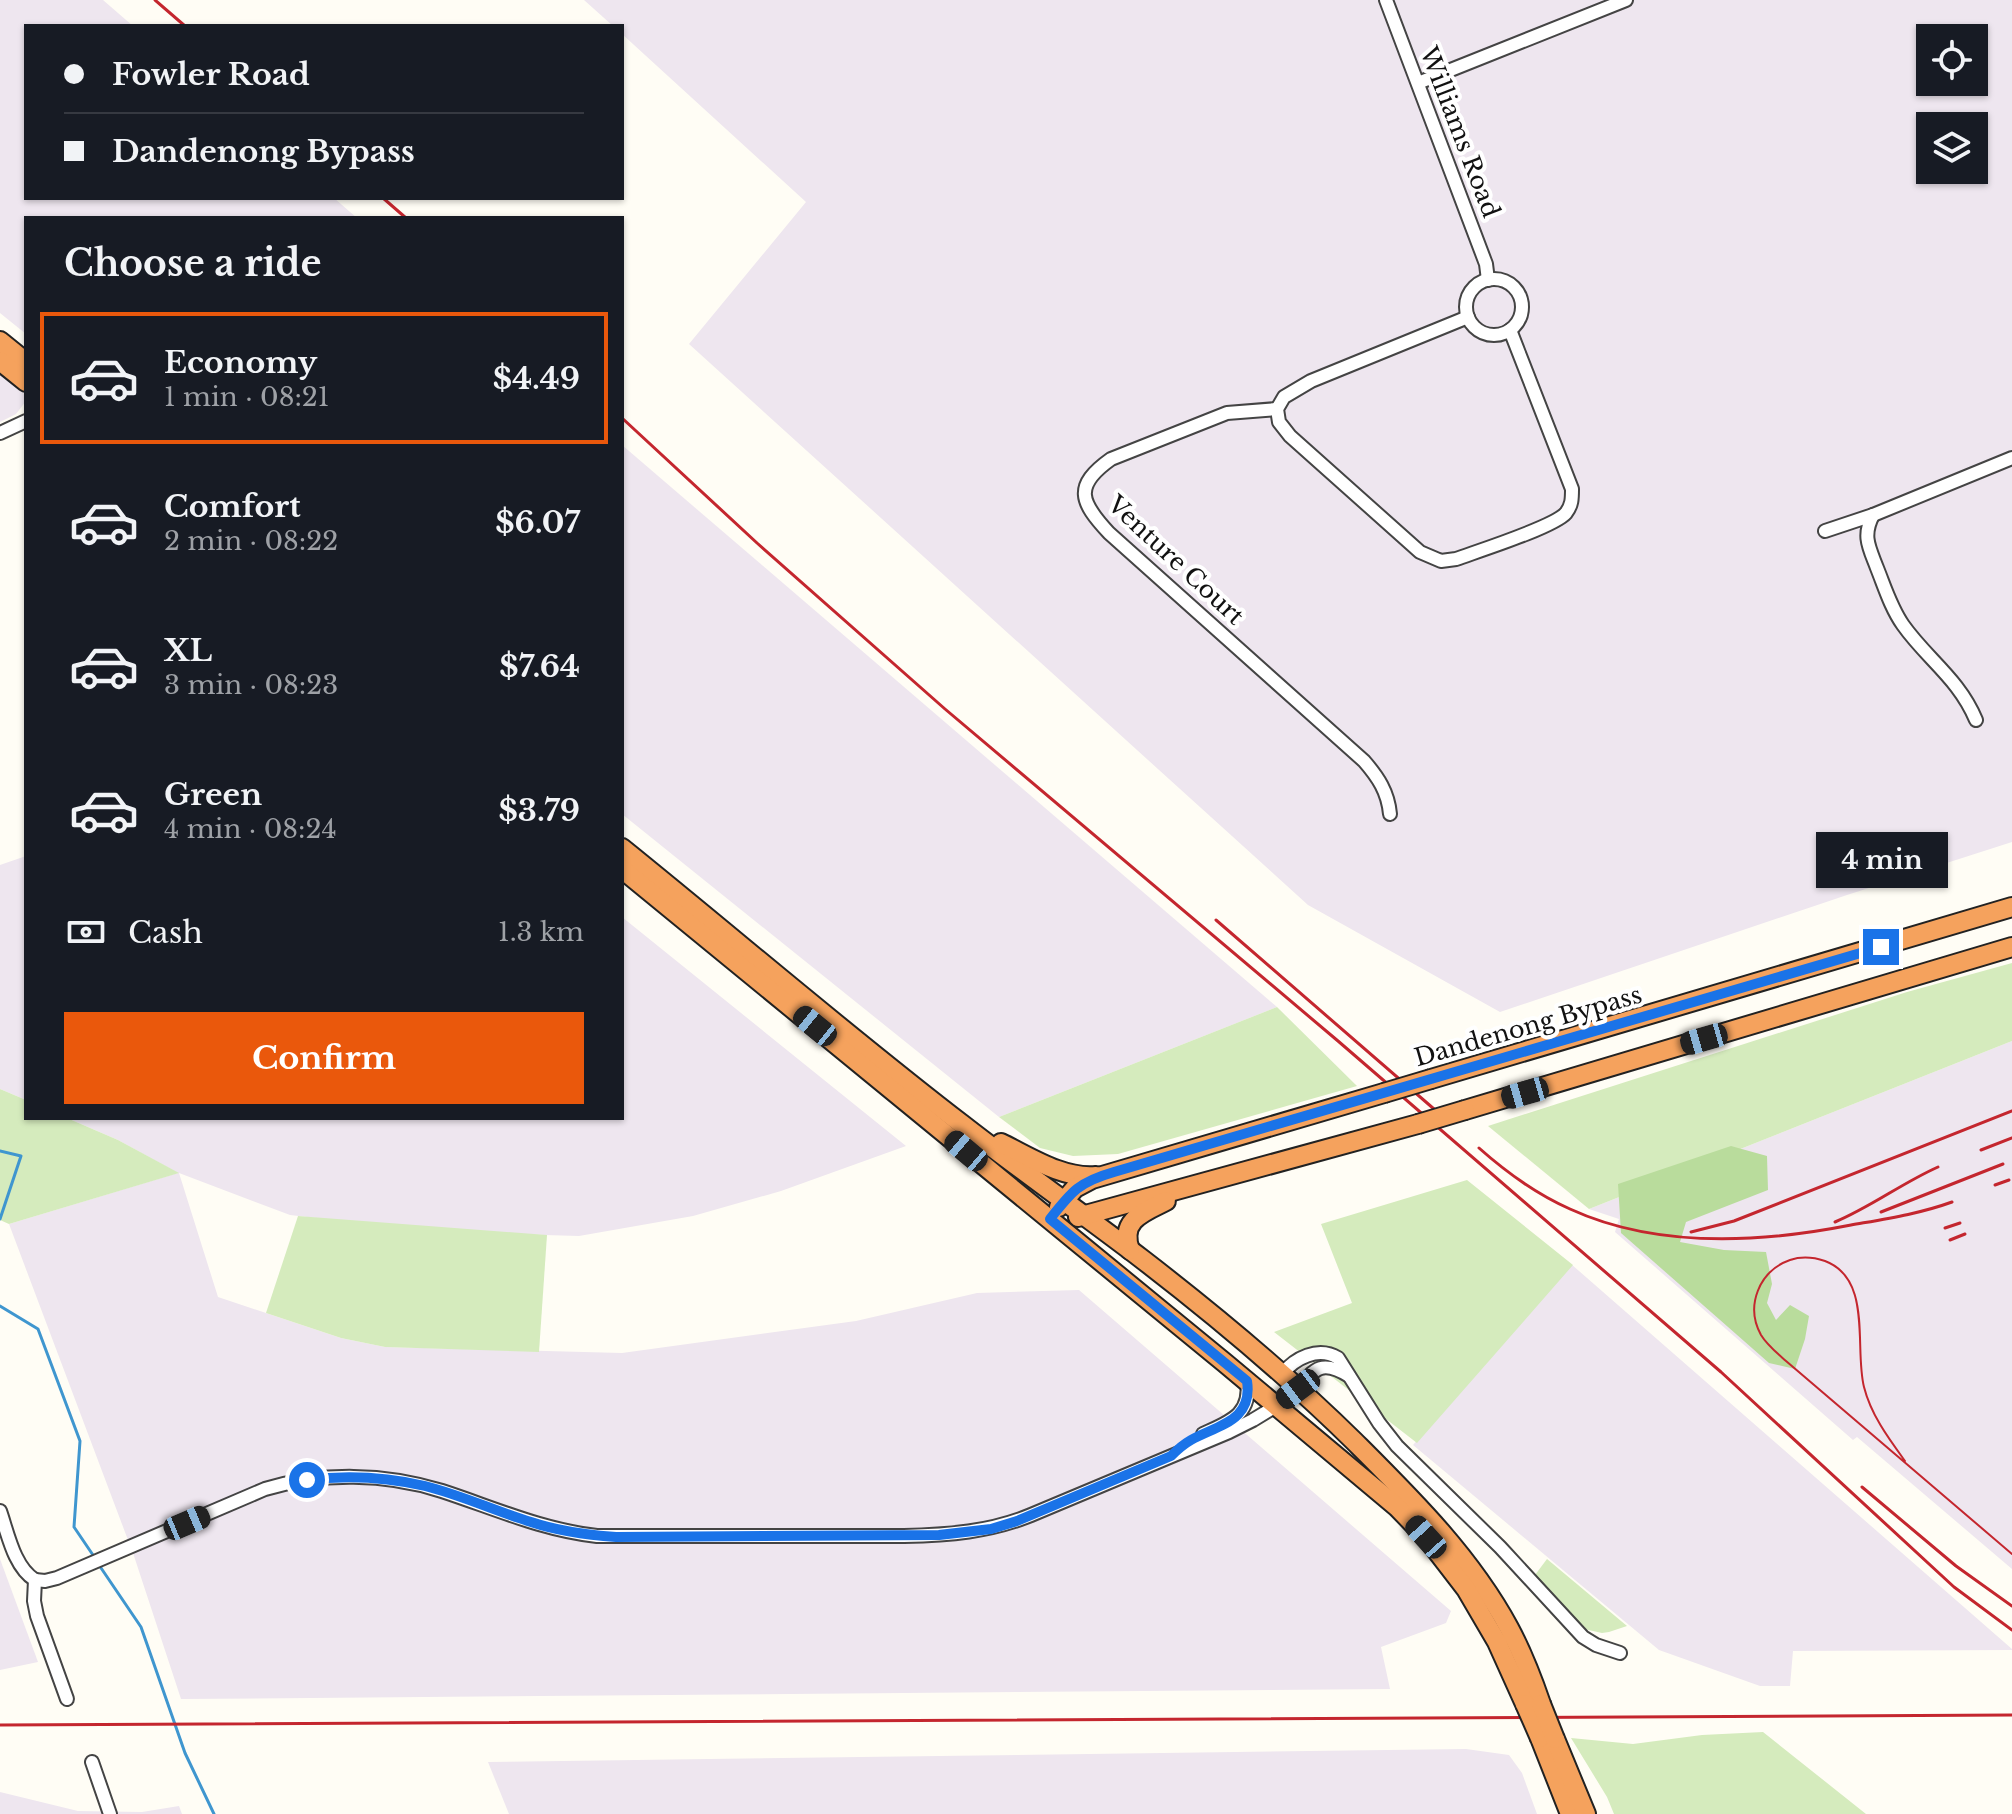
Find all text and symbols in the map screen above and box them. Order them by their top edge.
map controls [1916,24,1988,184]
button: locate [1916,24,1988,96]
street label: Williams Road [1414,42,1506,222]
text: Fowler Road [112,56,310,93]
button: layers [1916,112,1988,184]
text: Dandenong Bypass [112,133,415,170]
text: Choose a ride [64,241,321,286]
icon: car [68,342,140,414]
text: Economy [164,344,317,381]
text: $4.49 [493,360,580,397]
text: 1 min · 08:21 [164,381,329,413]
icon: car [68,486,140,558]
text: Comfort [164,488,301,525]
street label: Venture Court [1101,489,1250,630]
text: $6.07 [495,504,580,541]
text: 2 min · 08:22 [164,525,338,557]
icon: car [68,630,140,702]
text: XL [164,632,212,669]
text: $7.64 [499,648,580,685]
text: 3 min · 08:23 [164,669,338,701]
icon: car [68,774,140,846]
text: Green [164,776,262,813]
text: $3.79 [498,792,580,829]
text: 4 min · 08:24 [164,813,337,845]
callout: 4 min [1815,831,1947,887]
text: 4 min [1841,844,1923,876]
icon: cash [64,910,108,954]
text: Cash [128,914,203,951]
text: 1.3 km [498,916,584,948]
route end [1863,929,1899,965]
street label: Dandenong Bypass [1411,980,1645,1072]
car [789,1002,841,1050]
button: Confirm [64,1012,584,1104]
car [1678,1021,1730,1057]
car [1499,1075,1551,1111]
car [940,1126,992,1176]
car [1272,1365,1324,1413]
route start [289,1462,325,1498]
car [160,1503,214,1543]
car [1401,1511,1451,1563]

